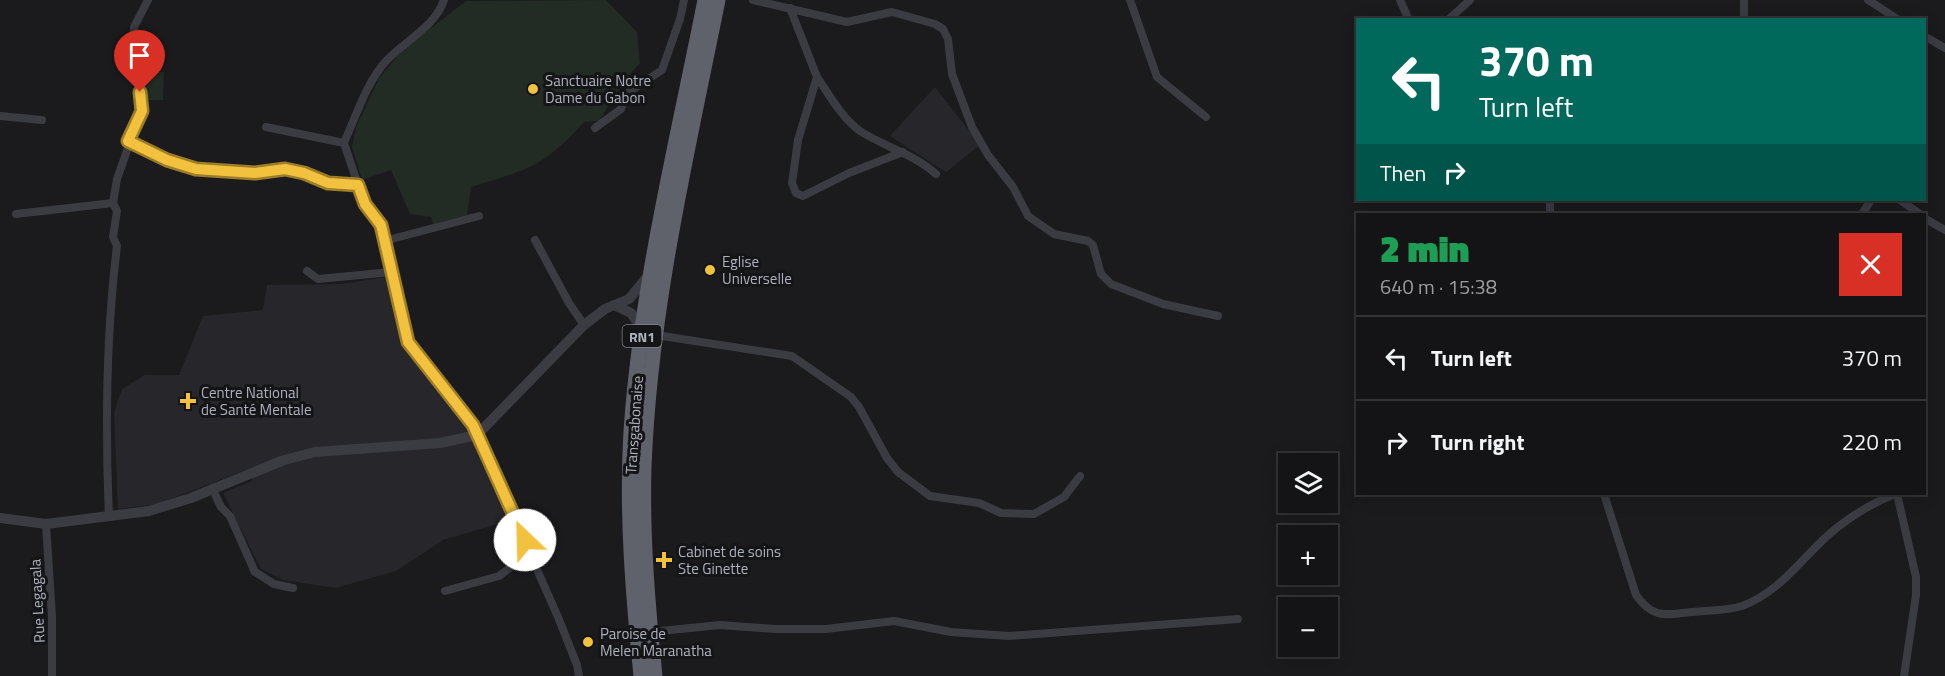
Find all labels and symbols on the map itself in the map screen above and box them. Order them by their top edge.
pin [114,30,165,92]
place label: Sanctuaire Notre Dame du Gabon [545,69,651,109]
marker: Sanctuaire Notre Dame du Gabon [526,82,540,96]
place label: Eglise Universelle [722,250,792,290]
marker: Eglise Universelle [703,263,717,277]
road number: RN1 [622,325,662,347]
street label: Transgabonaise [619,375,649,475]
place label: Centre National de Santé Mentale [201,381,312,421]
marker: Centre National de Santé Mentale [179,392,197,410]
position arrow [493,508,557,572]
place label: Cabinet de soins Ste Ginette [678,540,781,580]
marker: Cabinet de soins Ste Ginette [655,551,673,569]
street label: Rue Legagala [23,558,51,644]
place label: Paroise de Melen Maranatha [600,622,712,662]
marker: Paroise de Melen Maranatha [581,635,595,649]

